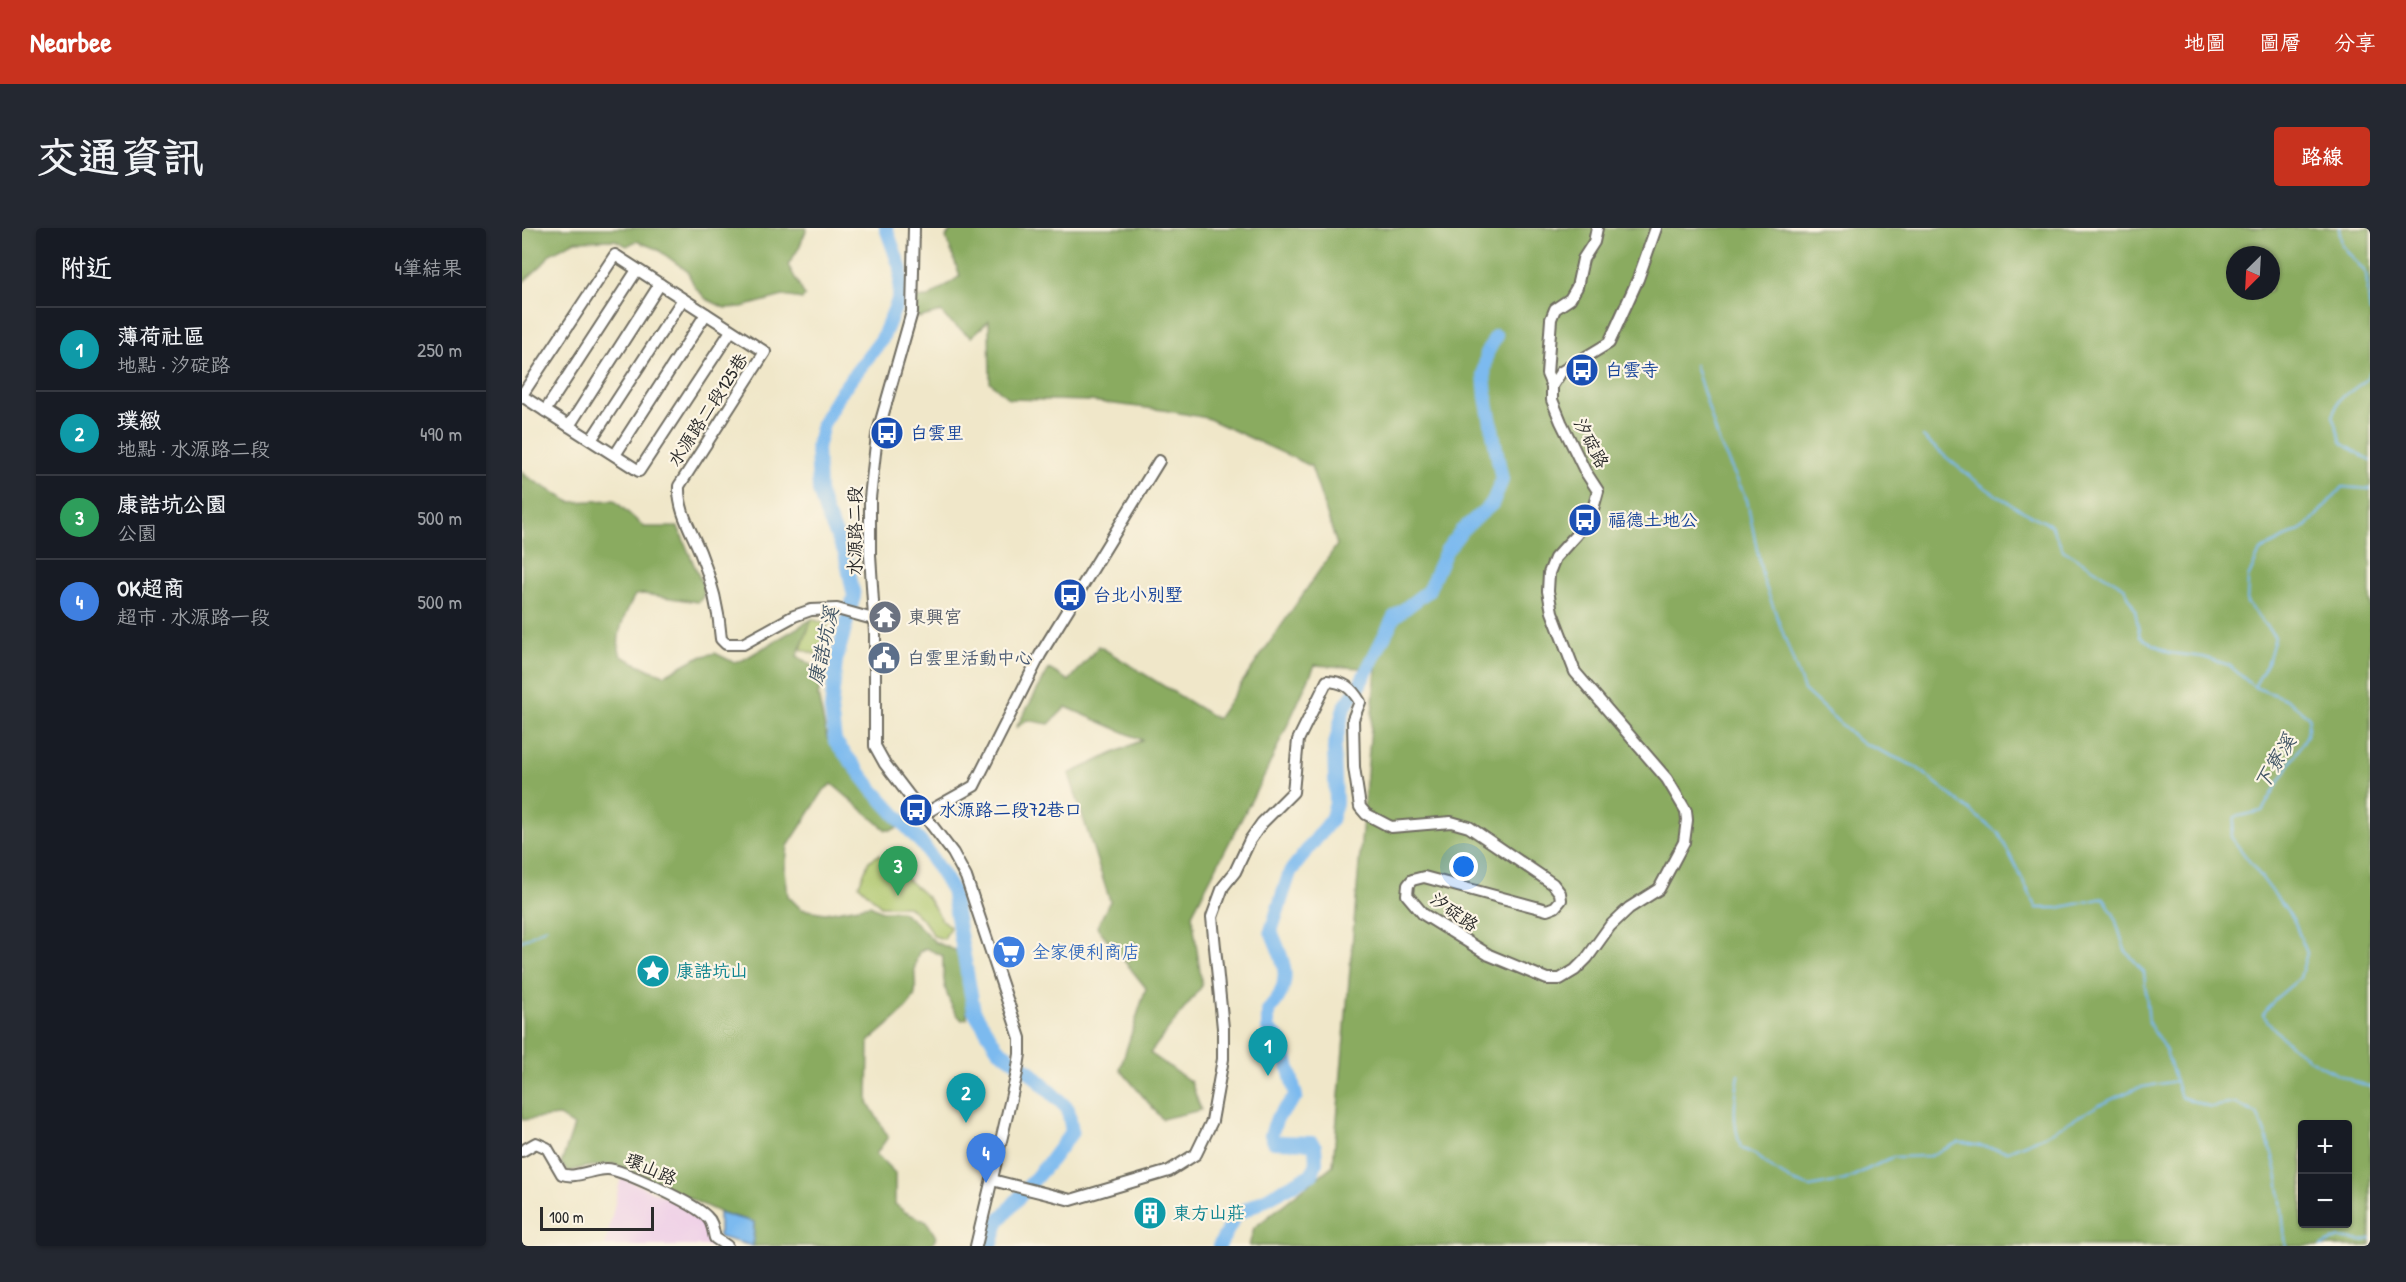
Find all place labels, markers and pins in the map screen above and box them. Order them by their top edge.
bus stop icon: 白雲寺 [1564,352,1600,388]
place label: 白雲寺 [1605,357,1659,382]
bus stop icon: 白雲里 [869,415,905,451]
place label: 白雲里 [910,420,964,445]
bus stop icon: 福德土地公 [1567,502,1603,538]
place label: 福德土地公 [1608,507,1698,532]
bus stop icon: 台北小別墅 [1052,577,1088,613]
place label: 台北小別墅 [1093,582,1183,607]
temple icon: 東興宮 [867,599,903,635]
place label: 東興宮 [908,604,962,629]
public building icon: 白雲里活動中心 [866,640,902,676]
place label: 白雲里活動中心 [907,645,1033,670]
bus stop icon: 水源路二段72巷口 [898,792,934,828]
place label: 水源路二段72巷口 [939,797,1082,822]
pin: 3 [878,846,917,896]
supermarket icon: 全家便利商店 [991,934,1027,970]
place label: 全家便利商店 [1032,939,1140,964]
place icon: 康誥坑山 [635,953,671,989]
place label: 康誥坑山 [676,958,748,983]
pin: 1 [1248,1026,1288,1076]
pin: 2 [946,1074,986,1123]
pin: 4 [966,1134,1006,1183]
building icon: 東方山莊 [1132,1195,1168,1231]
place label: 東方山莊 [1173,1200,1245,1225]

